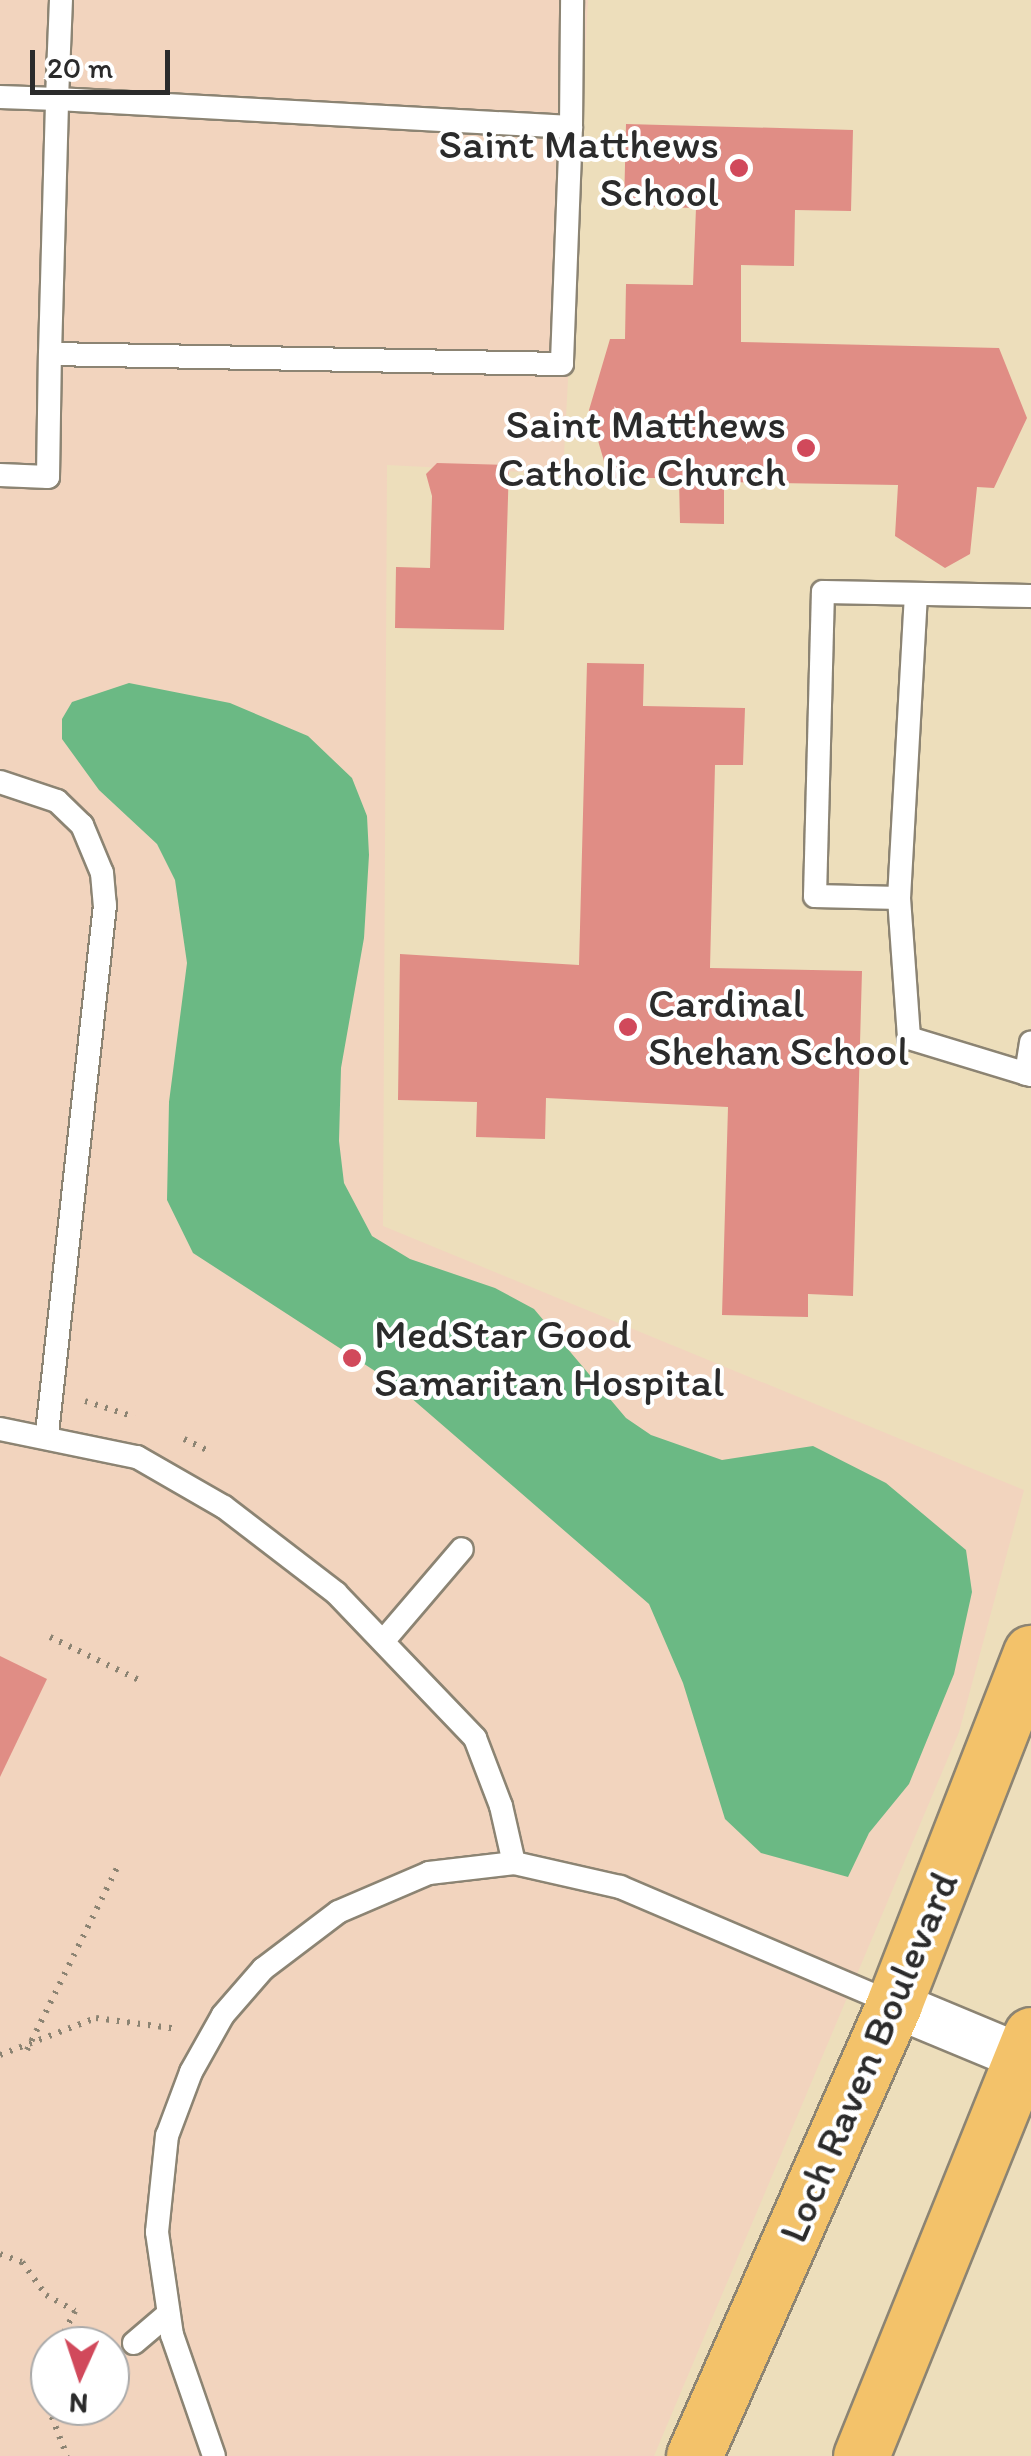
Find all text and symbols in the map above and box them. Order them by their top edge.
scale bar [35,30,175,92]
text: 20 m [47,49,113,86]
place label: Saint Matthews School [439,119,719,218]
marker: Saint Matthews School [728,157,750,179]
place label: Saint Matthews Catholic Church [496,399,786,498]
marker: Saint Matthews Catholic Church [795,437,817,459]
place label: Cardinal Shehan School [648,978,909,1076]
marker: Cardinal Shehan School [617,1016,639,1038]
place label: MedStar Good Samaritan Hospital [374,1309,723,1408]
marker: MedStar Good Samaritan Hospital [339,1345,365,1371]
street label: Loch Raven Boulevard [767,1865,969,2249]
north arrow [30,2326,130,2426]
text: N [68,2386,89,2421]

